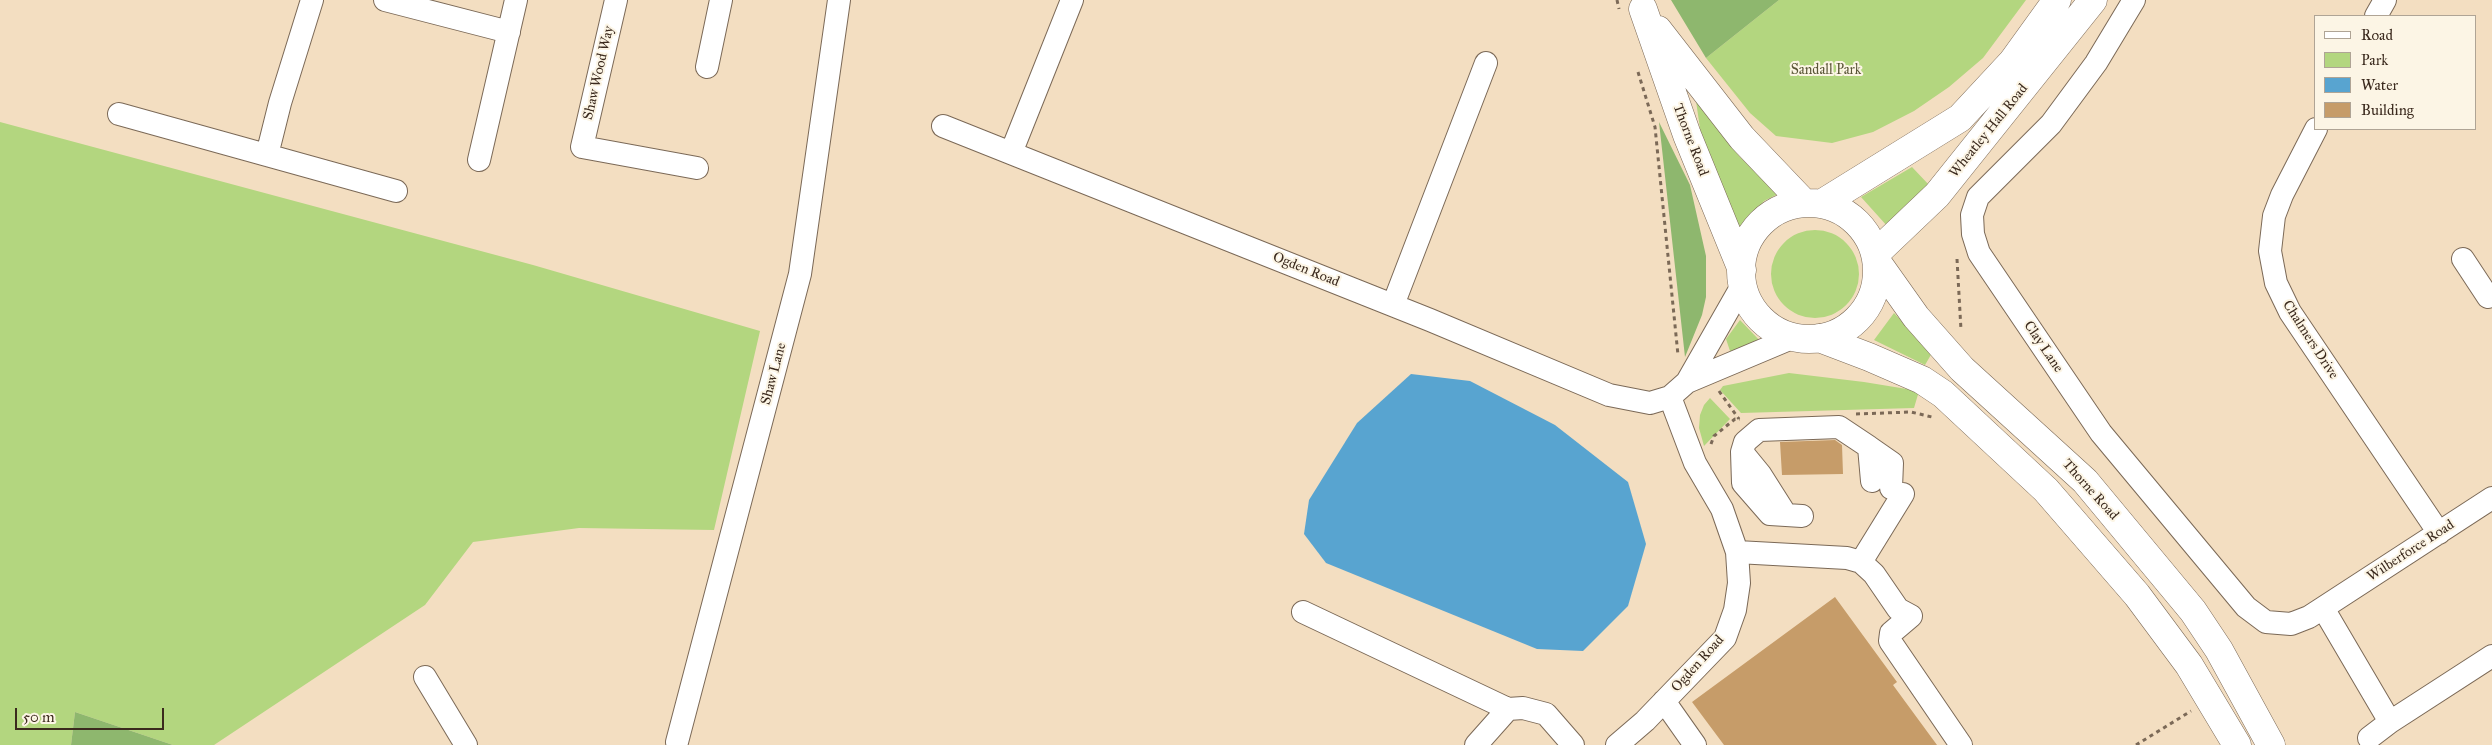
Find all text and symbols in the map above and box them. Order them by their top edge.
legend [2314,15,2477,130]
street label: Shaw Wood Way [580,24,618,122]
text: Road [2361,26,2393,44]
text: Park [2361,51,2388,69]
park label: Sandall Park [1791,63,1861,79]
text: Water [2361,76,2398,94]
street label: Wheatley Hall Road [1946,81,2032,181]
text: Building [2361,101,2414,119]
street label: Thorne Road [1669,102,1711,178]
street label: Ogden Road [1270,249,1342,291]
street label: Chalmers Drive [2278,298,2342,382]
street label: Clay Lane [2020,318,2066,376]
street label: Shaw Lane [758,341,790,407]
street label: Thorne Road [2058,456,2122,524]
street label: Wilberforce Road [2364,517,2458,585]
street label: Ogden Road [1668,632,1728,696]
scale bar [18,698,166,730]
text: 50 m [23,708,55,726]

